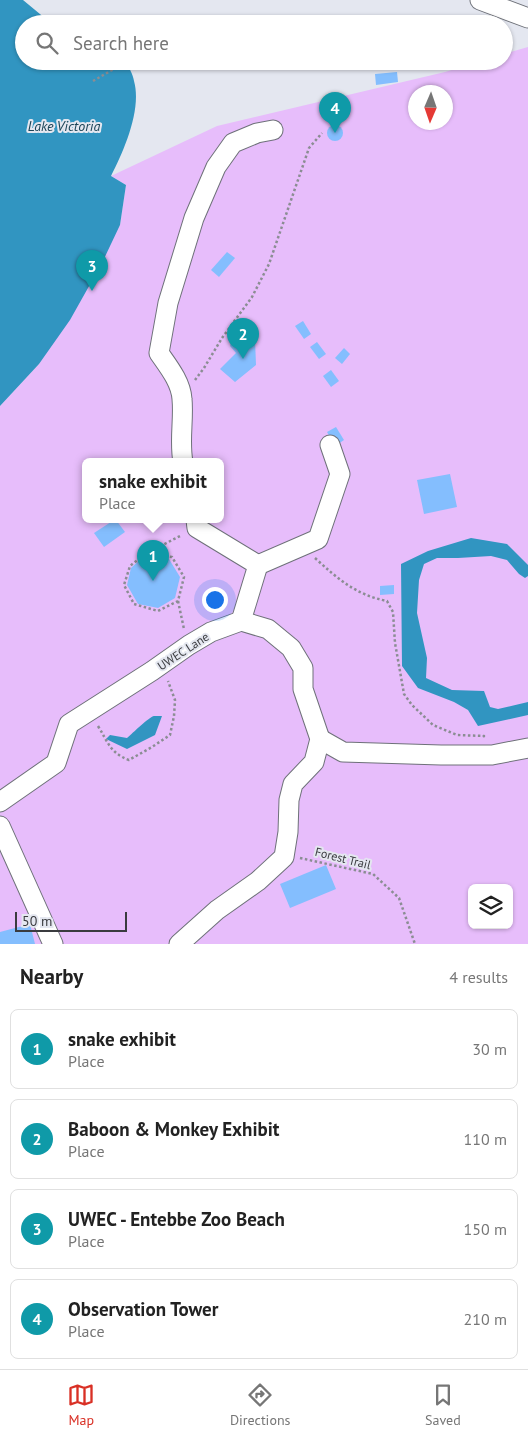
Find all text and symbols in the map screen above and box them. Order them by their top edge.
search box [15,15,513,70]
icon: search [33,29,61,57]
text: Search here [73,31,169,55]
north arrow [408,85,453,130]
pin: 4 [319,92,351,133]
water label: Lake Victoria [28,117,100,135]
pin: 3 [76,250,108,291]
pin: 2 [227,318,259,359]
popup [82,458,224,523]
text: snake exhibit [99,469,207,493]
text: Place [99,493,136,513]
pin: 1 [137,540,169,581]
your location [202,587,228,613]
street label: UWEC Lane [154,629,212,673]
street label: Forest Trail [314,844,373,872]
map controls [468,884,513,929]
button: layers [468,884,513,929]
scale bar [15,909,128,932]
text: 50 m [22,912,52,930]
text: Nearby [20,963,83,990]
text: 4 results [449,967,508,987]
text: snake exhibit [68,1027,176,1051]
text: 1 [32,1039,42,1059]
text: 30 m [472,1039,507,1059]
text: Place [68,1051,105,1071]
text: Baboon & Monkey Exhibit [68,1117,279,1141]
text: 2 [32,1129,42,1149]
text: 110 m [464,1129,507,1149]
text: Place [68,1141,105,1161]
text: UWEC - Entebbe Zoo Beach [68,1207,285,1231]
text: 3 [32,1219,42,1239]
text: 150 m [464,1219,507,1239]
text: Place [68,1231,105,1251]
text: Observation Tower [68,1297,218,1321]
text: 4 [32,1309,42,1329]
text: 210 m [464,1309,507,1329]
text: Place [68,1321,105,1341]
tab: Map [67,1381,95,1429]
tab: Directions [230,1381,290,1429]
tab: Saved [425,1381,461,1429]

